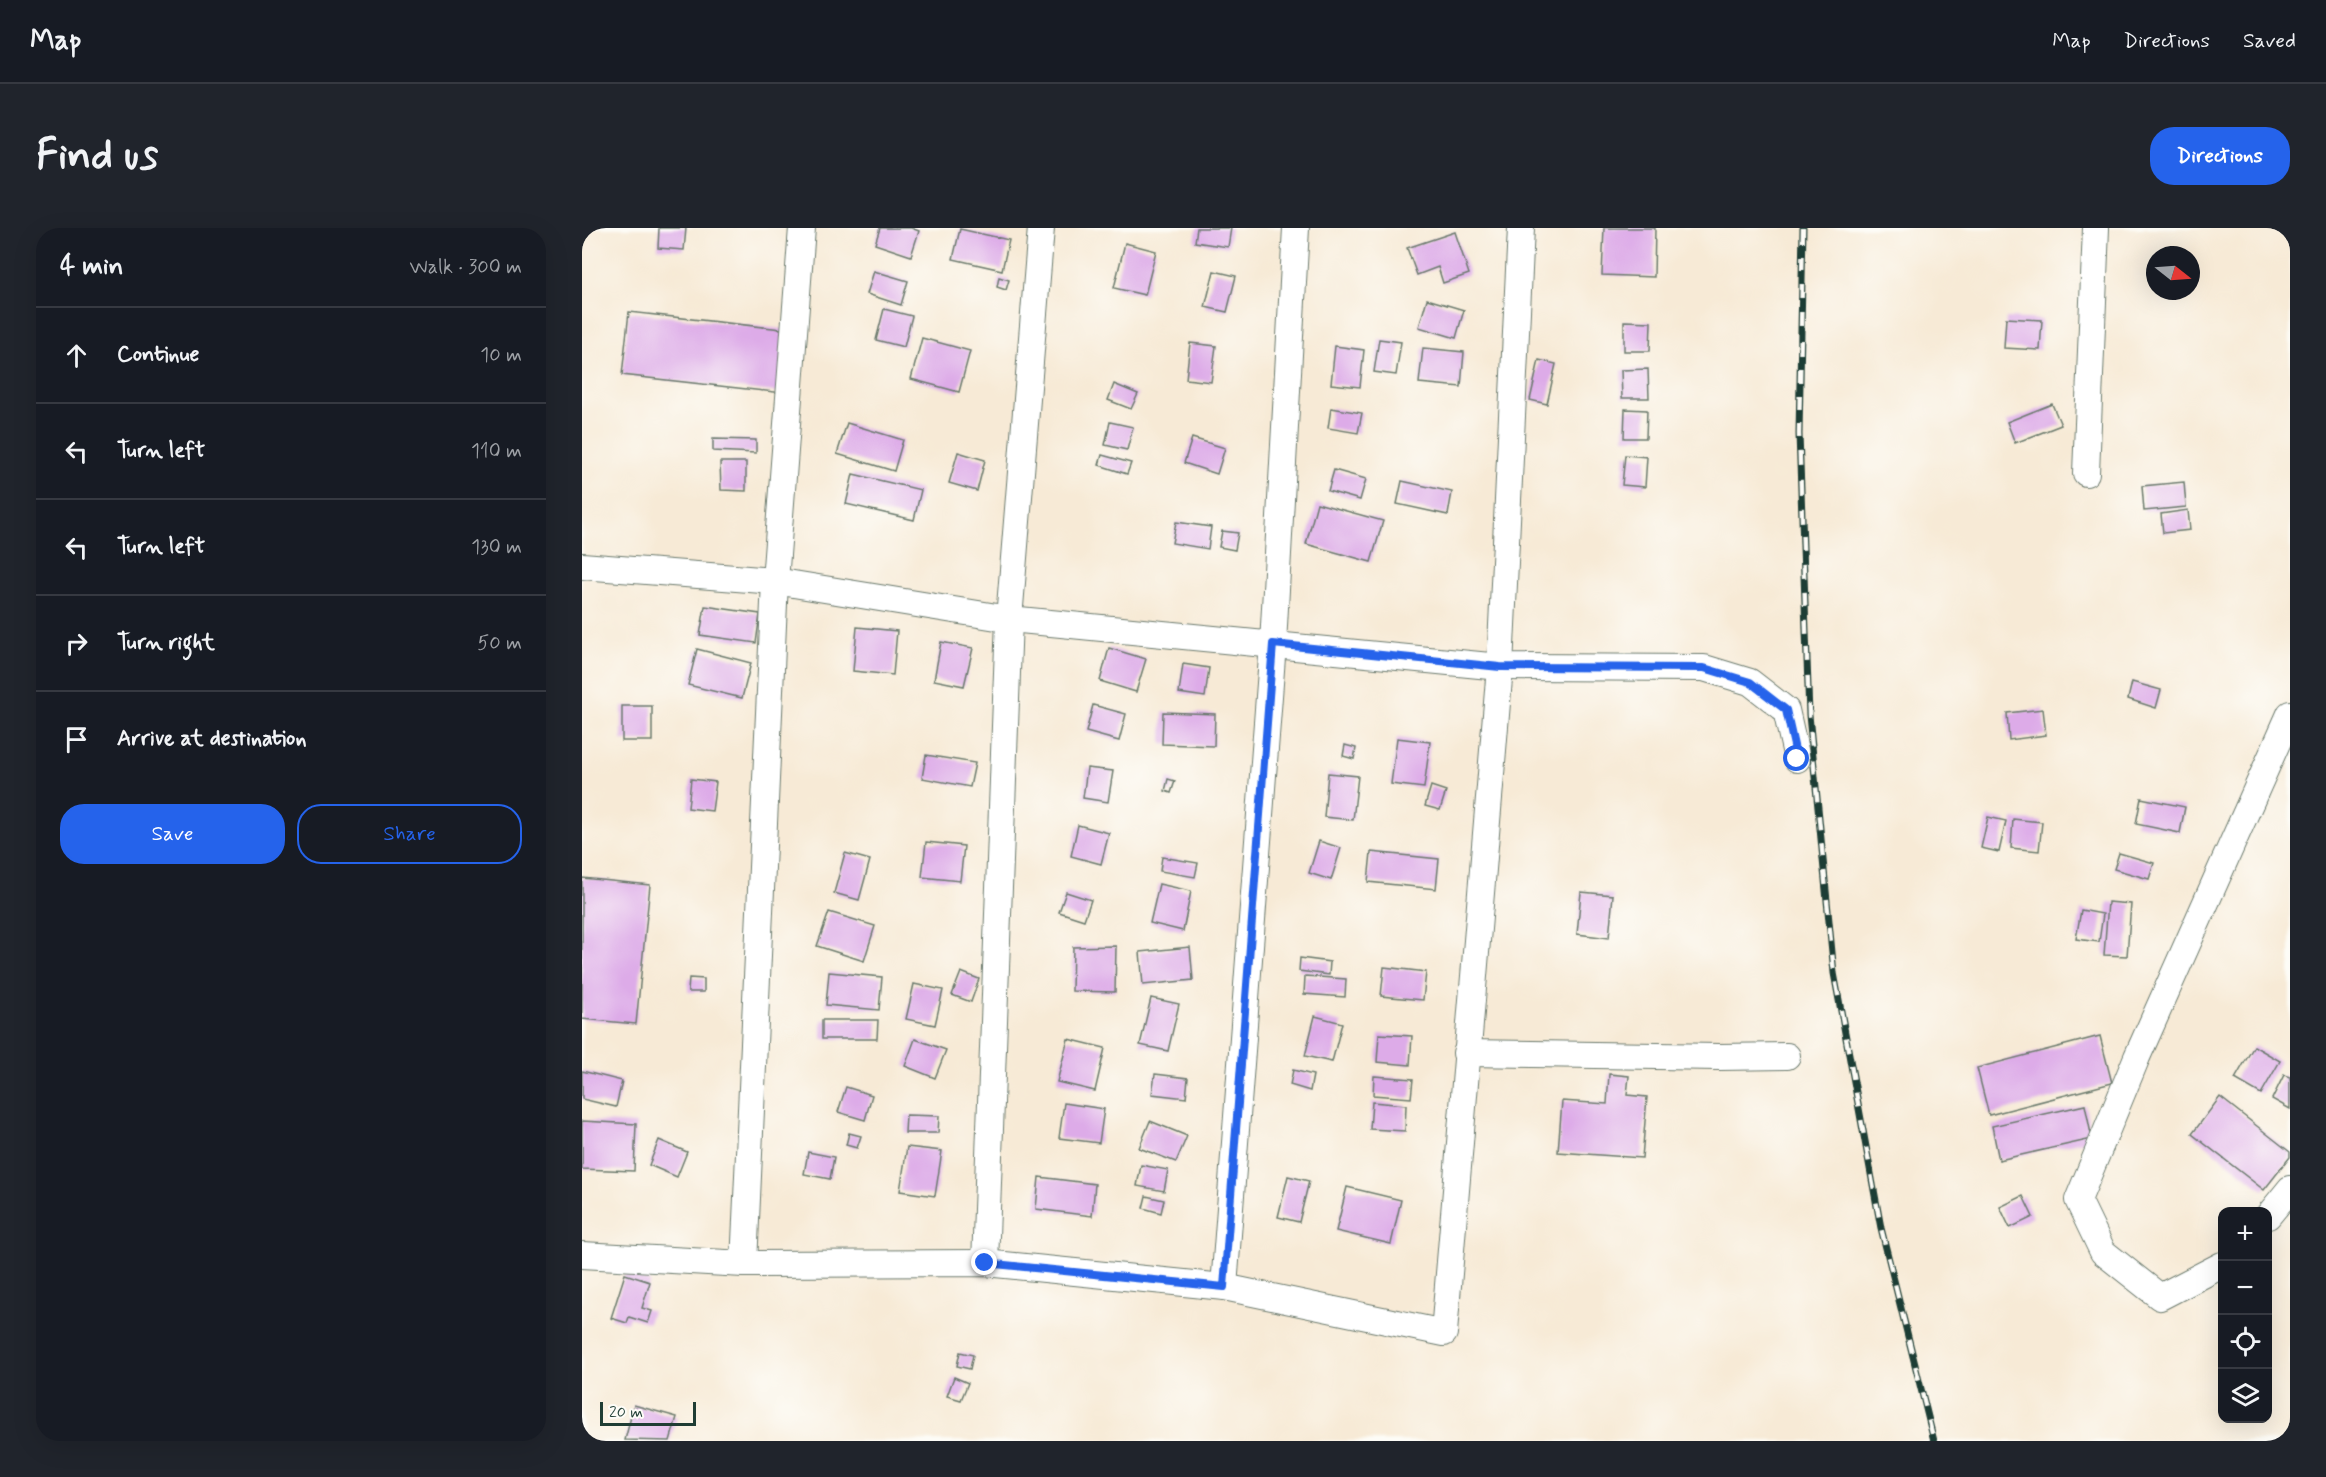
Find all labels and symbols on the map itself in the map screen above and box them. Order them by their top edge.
north arrow [2146,246,2200,300]
route start [1783,745,1809,771]
route end [971,1249,997,1275]
scale bar [600,1399,696,1426]

